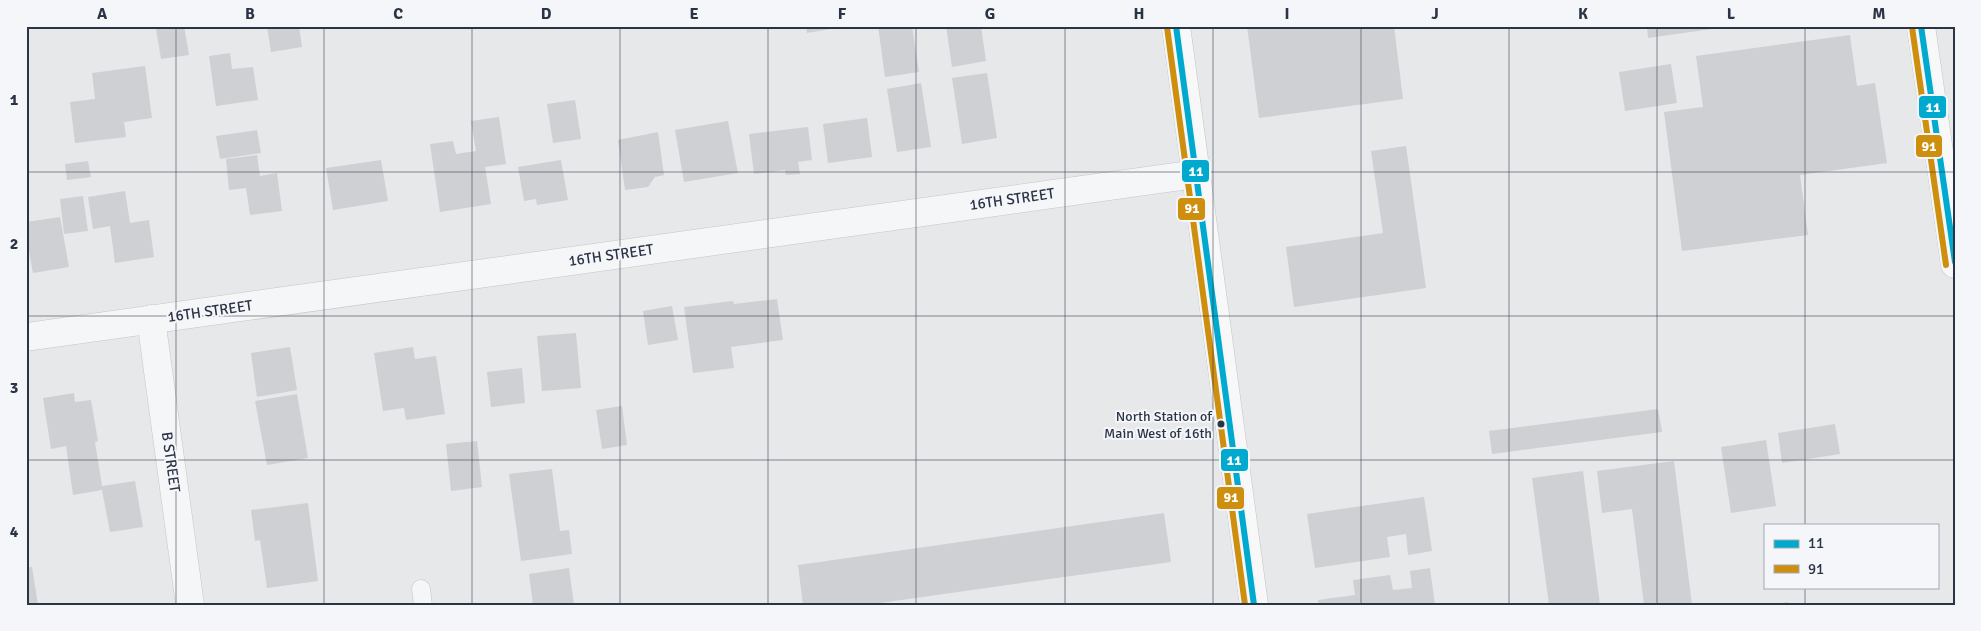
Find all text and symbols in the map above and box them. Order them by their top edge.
text: A [97,4,108,24]
text: B [245,4,255,24]
text: C [393,4,403,24]
text: D [541,4,552,24]
text: E [689,4,699,24]
text: F [838,4,847,24]
text: G [985,4,995,24]
text: H [1134,4,1144,24]
text: I [1284,4,1290,24]
text: J [1431,4,1439,24]
text: K [1578,4,1588,24]
text: L [1727,4,1736,24]
text: M [1872,4,1886,24]
text: 1 [10,90,19,110]
line badge: 11 [1918,95,1947,119]
text: 11 [1925,99,1941,116]
line badge: 91 [1915,134,1943,158]
text: 91 [1921,138,1937,155]
line badge: 11 [1181,159,1210,183]
text: 11 [1188,163,1204,180]
street label: 16TH STREET [968,184,1056,214]
line badge: 91 [1177,197,1206,221]
text: 91 [1184,200,1200,217]
text: 2 [10,234,18,254]
street label: 16TH STREET [567,240,655,270]
street label: 16TH STREET [166,296,254,326]
text: 3 [10,378,18,398]
place label: North Station of Main West of 16th [1104,408,1213,442]
marker: North Station of Main West of 16th [1216,419,1226,429]
street label: B STREET [158,431,184,494]
line badge: 11 [1220,448,1249,472]
text: 11 [1226,452,1242,469]
line badge: 91 [1216,486,1245,510]
text: 91 [1223,489,1239,506]
text: 4 [10,522,19,542]
legend [1764,524,1938,588]
text: 11 [1808,534,1824,552]
text: 91 [1808,560,1824,578]

